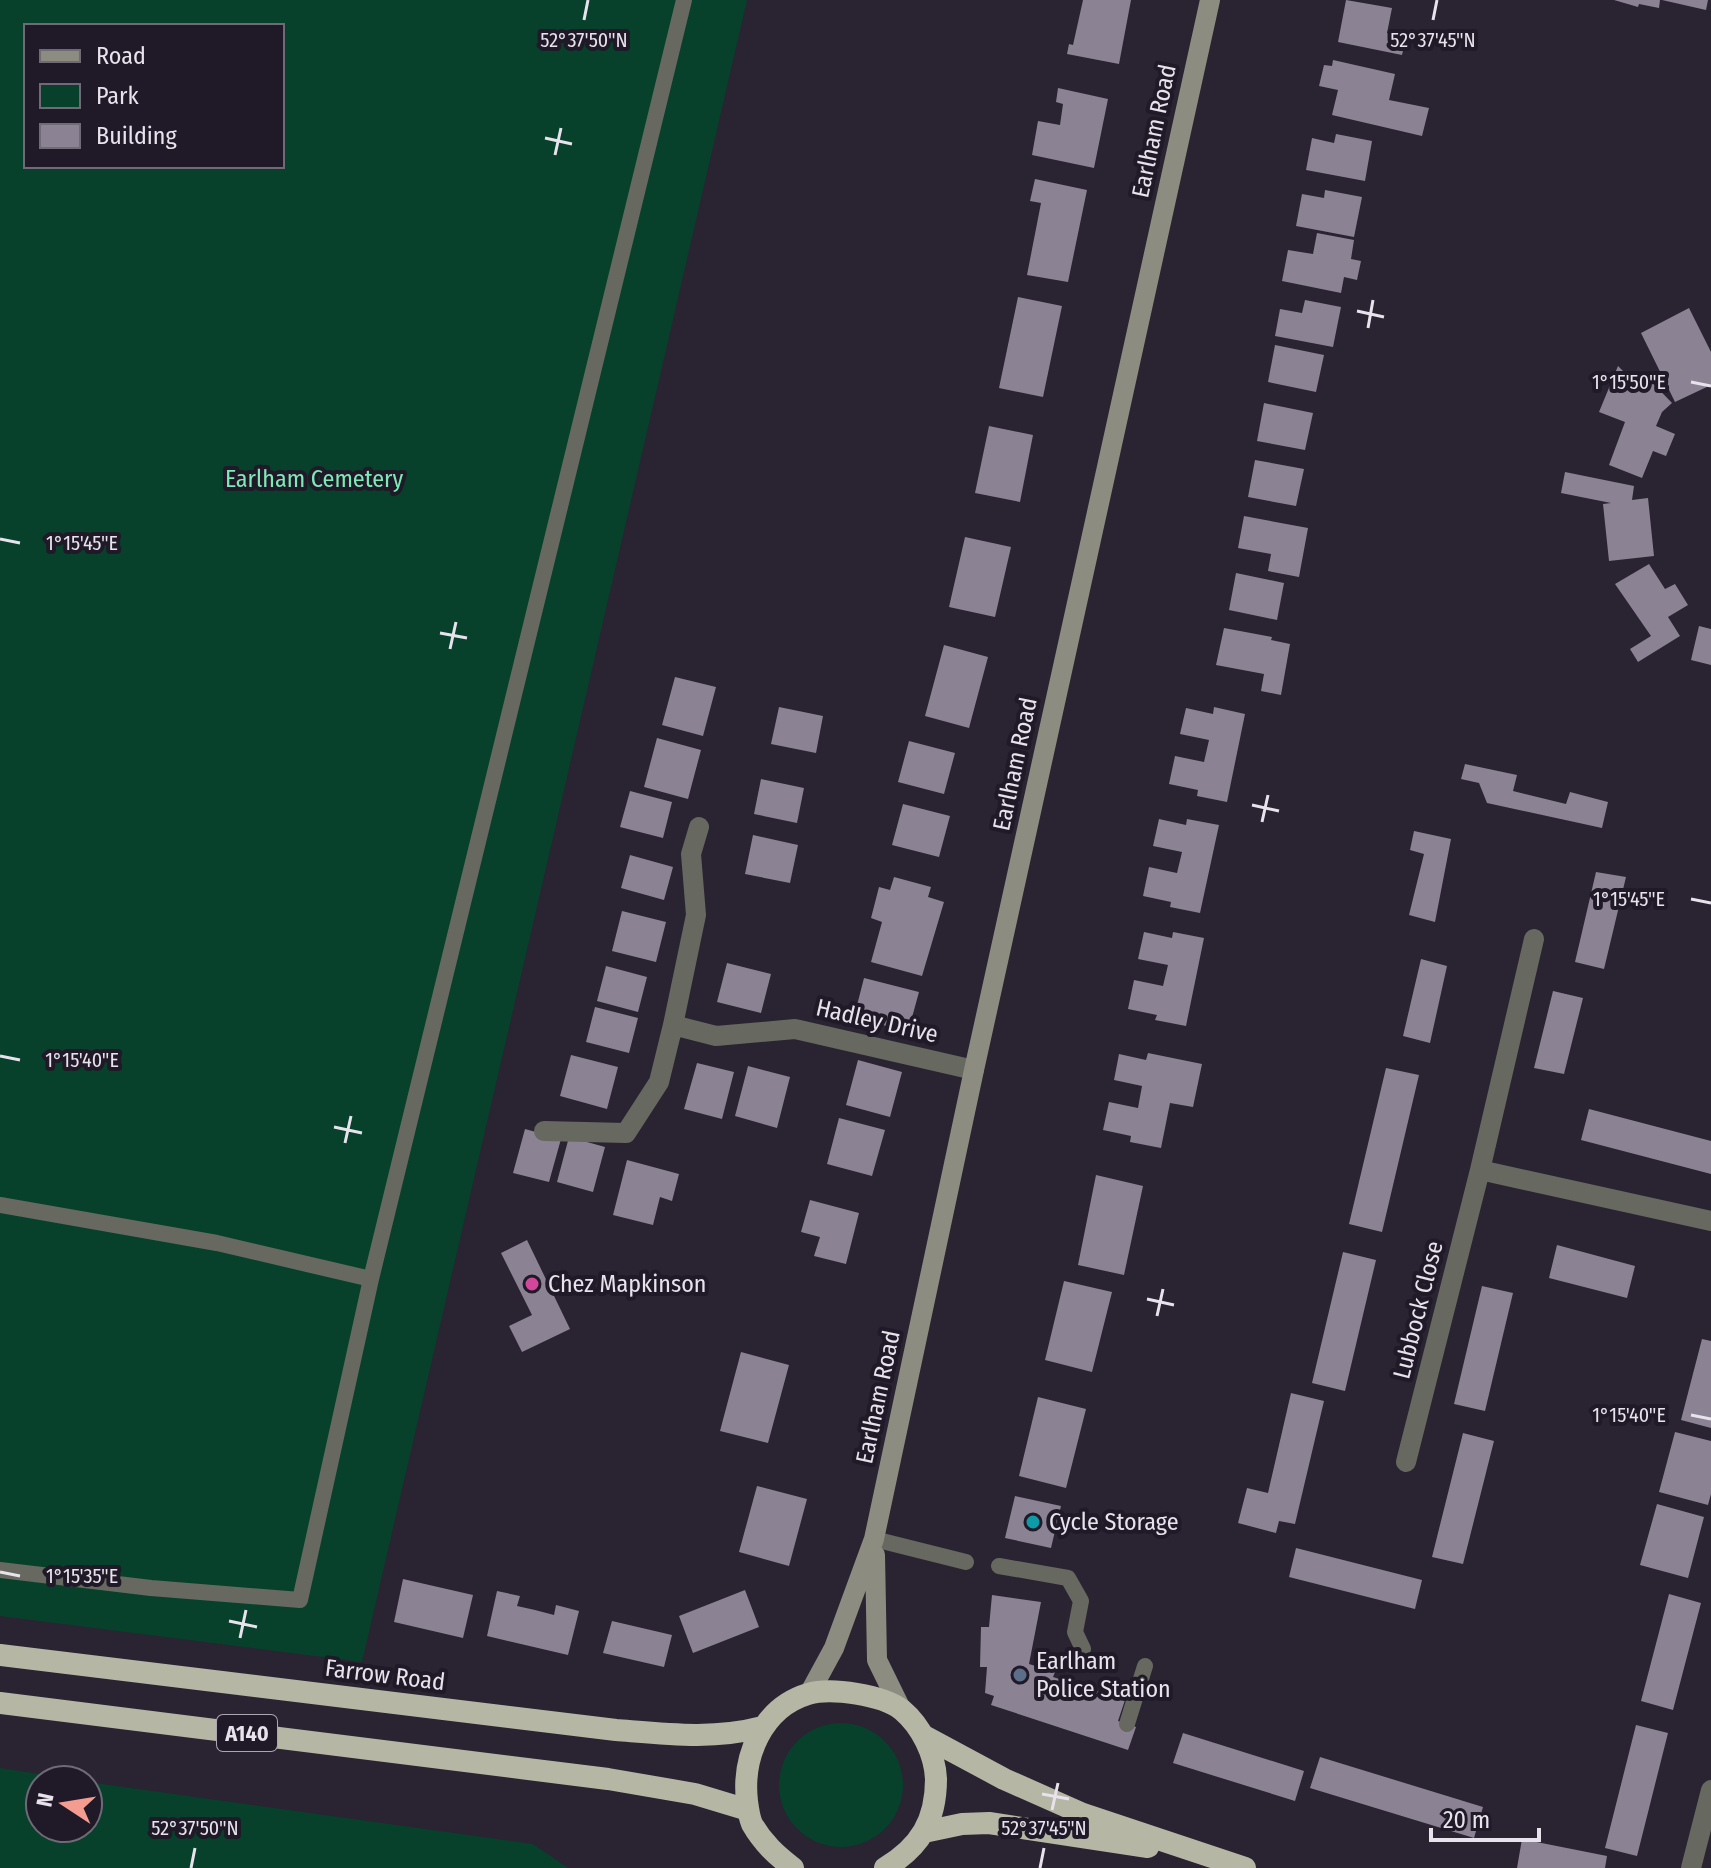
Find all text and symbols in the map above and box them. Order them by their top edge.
legend [24,24,284,168]
text: 52°37'50"N [540,28,628,52]
text: 52°37'45"N [1390,28,1476,52]
text: Road [96,42,146,70]
street label: Earlham Road [1126,62,1182,200]
text: Park [96,82,139,110]
text: Building [96,122,178,150]
text: 1°15'50"E [1592,370,1666,394]
park label: Earlham Cemetery [225,465,403,493]
text: 1°15'45"E [46,531,118,555]
street label: Earlham Road [987,695,1043,833]
text: 1°15'45"E [1593,887,1665,911]
street label: Hadley Drive [813,993,941,1049]
text: 1°15'40"E [45,1048,119,1072]
street label: Lubbock Close [1387,1238,1449,1382]
place label: Chez Mapkinson [548,1270,706,1298]
marker: Chez Mapkinson [523,1275,541,1293]
street label: Earlham Road [850,1328,906,1466]
text: 1°15'40"E [1592,1403,1666,1427]
place label: Cycle Storage [1049,1508,1179,1536]
marker: Cycle Storage [1024,1513,1042,1531]
text: 1°15'35"E [46,1564,118,1588]
place label: Earlham Police Station [1036,1647,1171,1703]
street label: Farrow Road [323,1654,447,1696]
marker: Earlham Police Station [1011,1666,1029,1684]
road number: A140 [217,1715,277,1751]
north arrow [24,1764,104,1844]
text: N [30,1791,60,1809]
scale bar [1431,1792,1539,1842]
text: 20 m [1443,1806,1490,1834]
text: 52°37'50"N [151,1816,239,1840]
text: 52°37'45"N [1001,1816,1087,1840]

